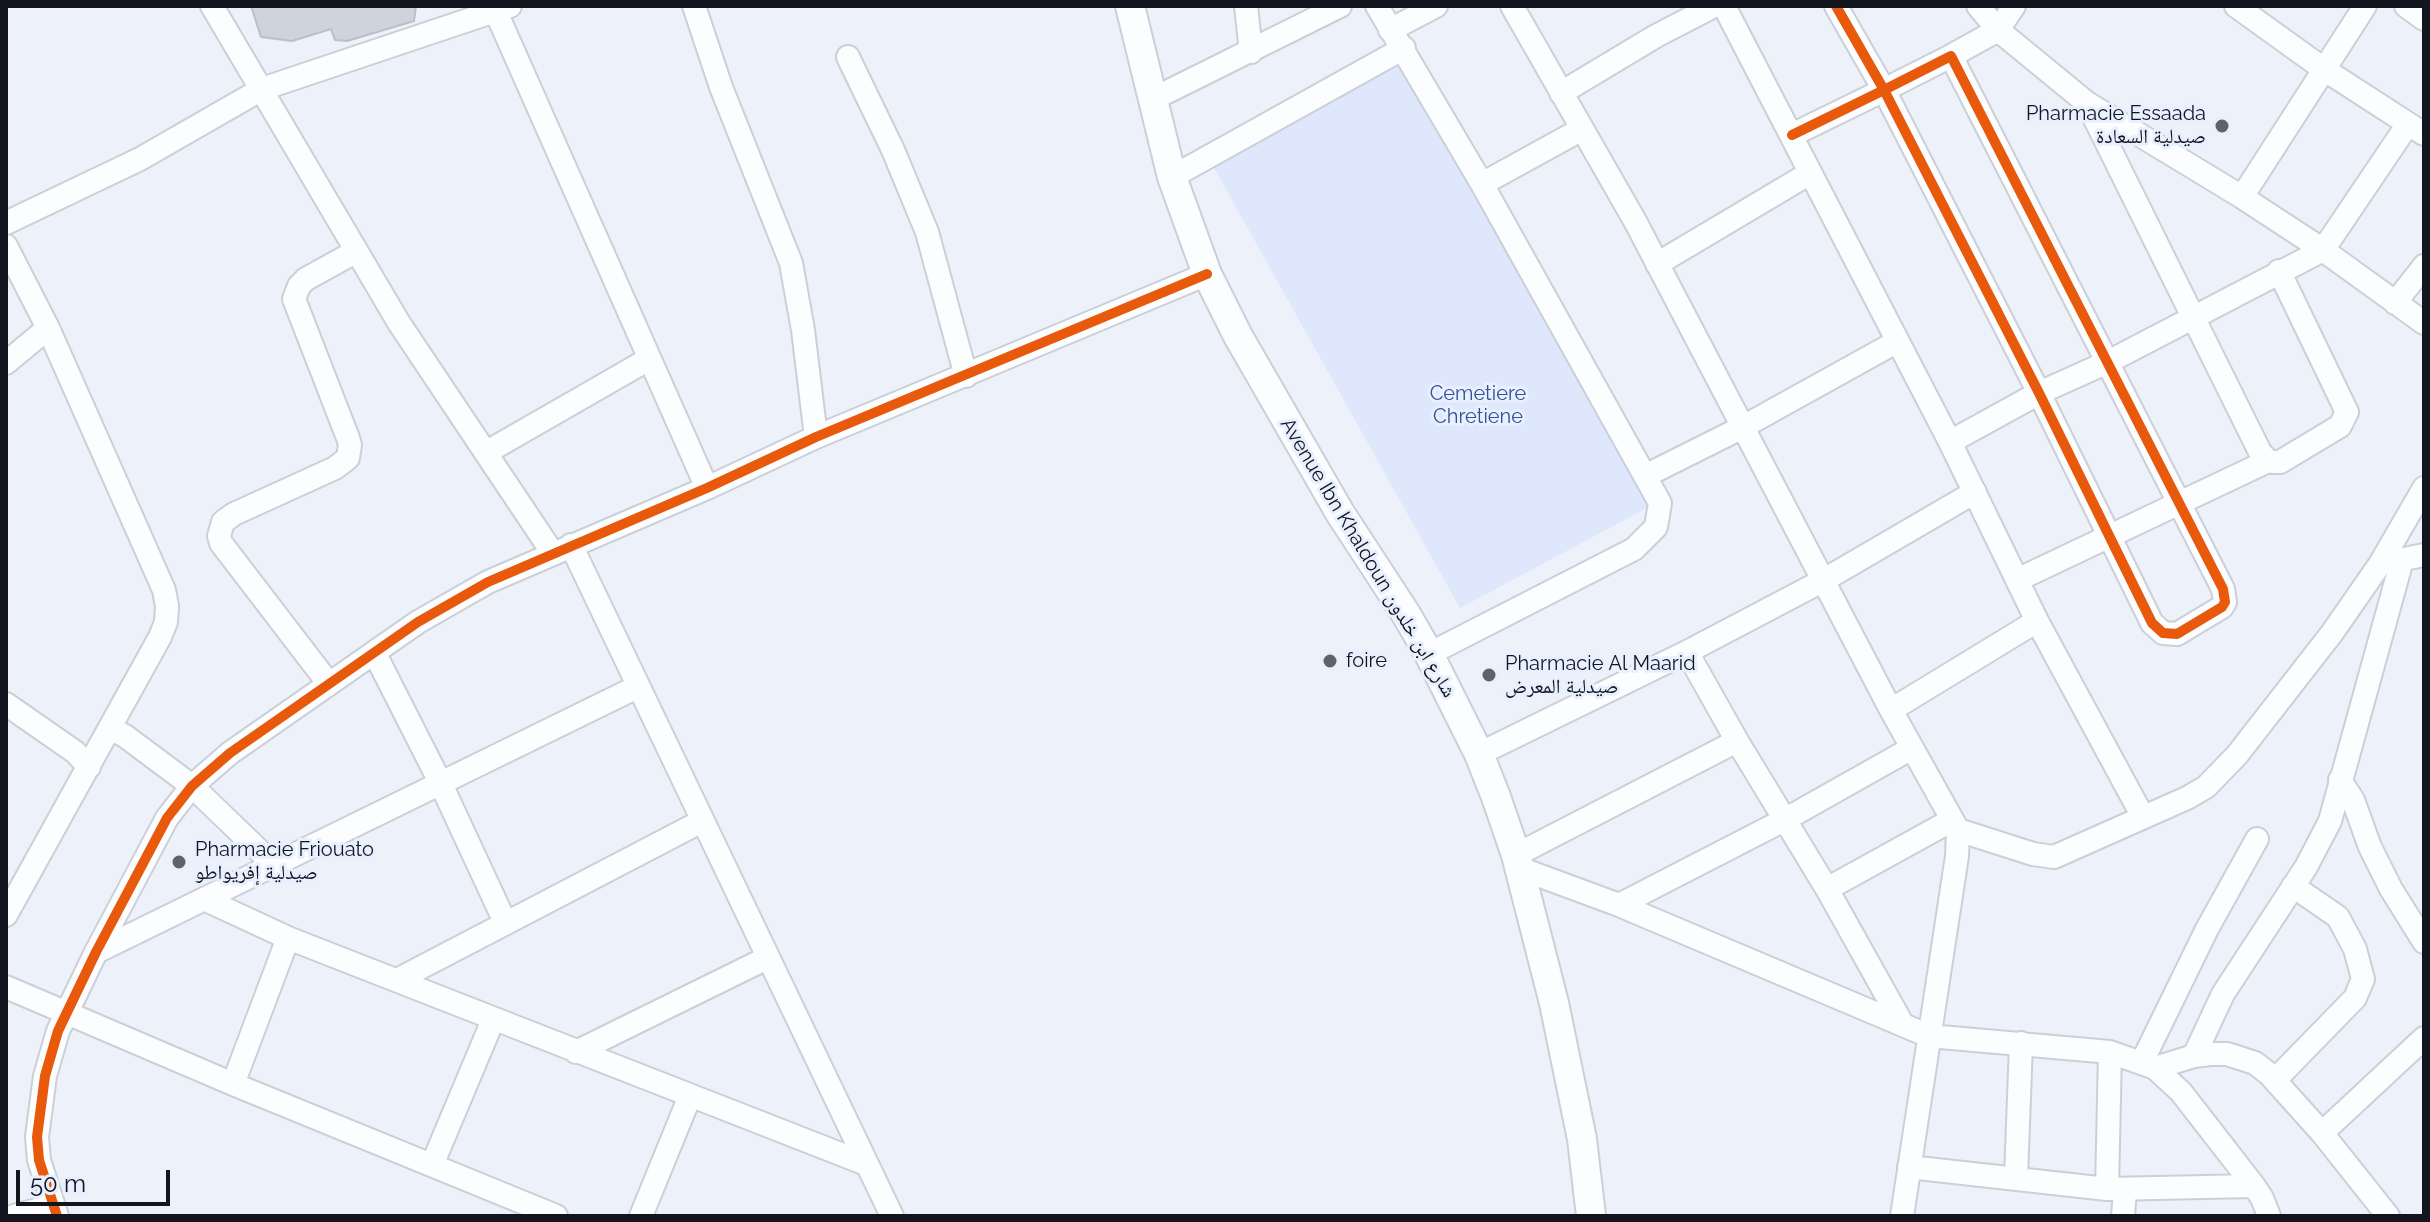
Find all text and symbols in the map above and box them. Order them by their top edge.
place label: Pharmacie Essaada صيدلية السعادة [2026,102,2206,149]
marker: Pharmacie Essaada صيدلية السعادة [2213,117,2231,135]
park label: Cemetiere Chretiene [1430,382,1526,429]
street label: Avenue Ibn Khaldoun شارع ابن خلدون [1275,414,1461,702]
place label: foire [1346,649,1387,673]
marker: foire [1321,652,1339,670]
place label: Pharmacie Al Maarid صيدلية المعرض [1505,652,1696,699]
marker: Pharmacie Al Maarid صيدلية المعرض [1480,666,1498,684]
place label: Pharmacie Friouato صيدلية إفريواطو [195,838,374,885]
marker: Pharmacie Friouato صيدلية إفريواطو [170,853,188,871]
scale bar [20,1154,174,1204]
text: 50 m [30,1169,86,1198]

